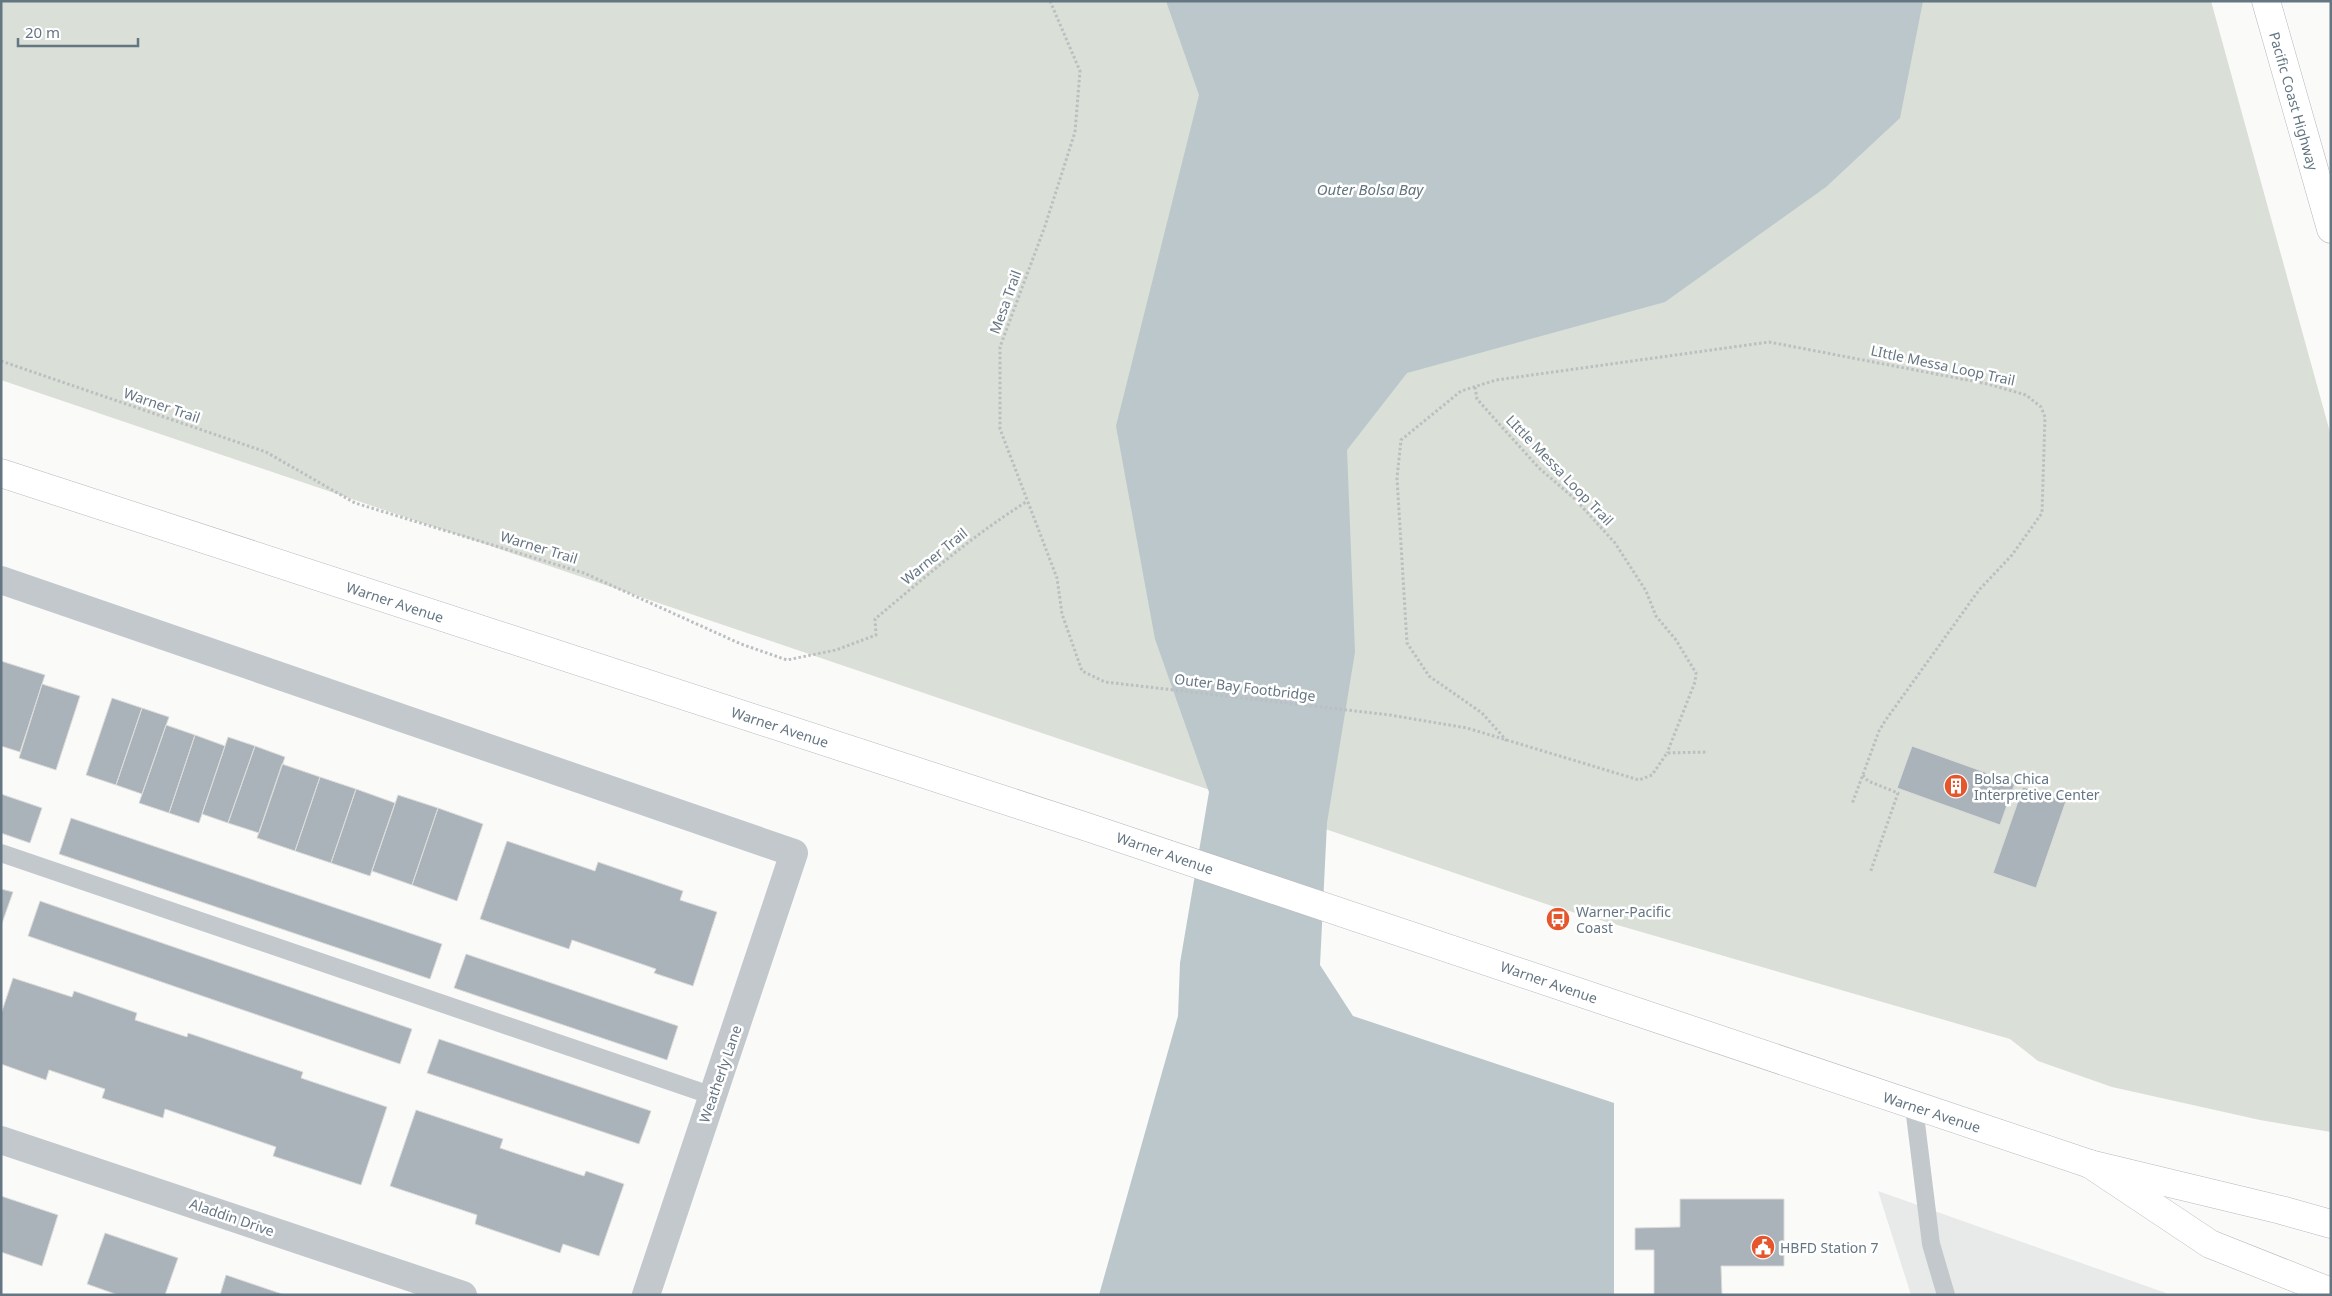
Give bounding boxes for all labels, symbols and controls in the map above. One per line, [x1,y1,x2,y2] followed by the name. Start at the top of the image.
[18,15,138,47] scale bar
[25,22,60,42] text: 20 m
[2265,30,2323,173] street label: Pacific Coast Highway
[1317,179,1424,199] water label: Outer Bolsa Bay
[985,268,1025,336] street label: Mesa Trail
[1869,340,2017,390] street label: LIttle Messa Loop Trail
[121,383,203,427] street label: Warner Trail
[1502,411,1618,529] street label: LIttle Messa Loop Trail
[897,523,971,589] street label: Warner Trail
[498,526,580,568] street label: Warner Trail
[344,577,446,627] street label: Warner Avenue
[1173,669,1317,705] street label: Outer Bay Footbridge
[729,702,831,752] street label: Warner Avenue
[1974,769,2100,804] place label: Bolsa Chica Interpretive Center
[1943,773,1969,799] building icon: Bolsa Chica Interpretive Center
[1114,827,1216,879] street label: Warner Avenue
[1576,902,1671,937] place label: Warner-Pacific Coast
[1545,906,1571,932] bus stop icon: Warner-Pacific Coast
[1498,956,1600,1008] street label: Warner Avenue
[694,1023,746,1125] street label: Weatherly Lane
[1881,1087,1983,1137] street label: Warner Avenue
[187,1194,277,1240] street label: Aladdin Drive
[1750,1234,1776,1260] public building icon: HBFD Station 7
[1780,1238,1879,1257] place label: HBFD Station 7

